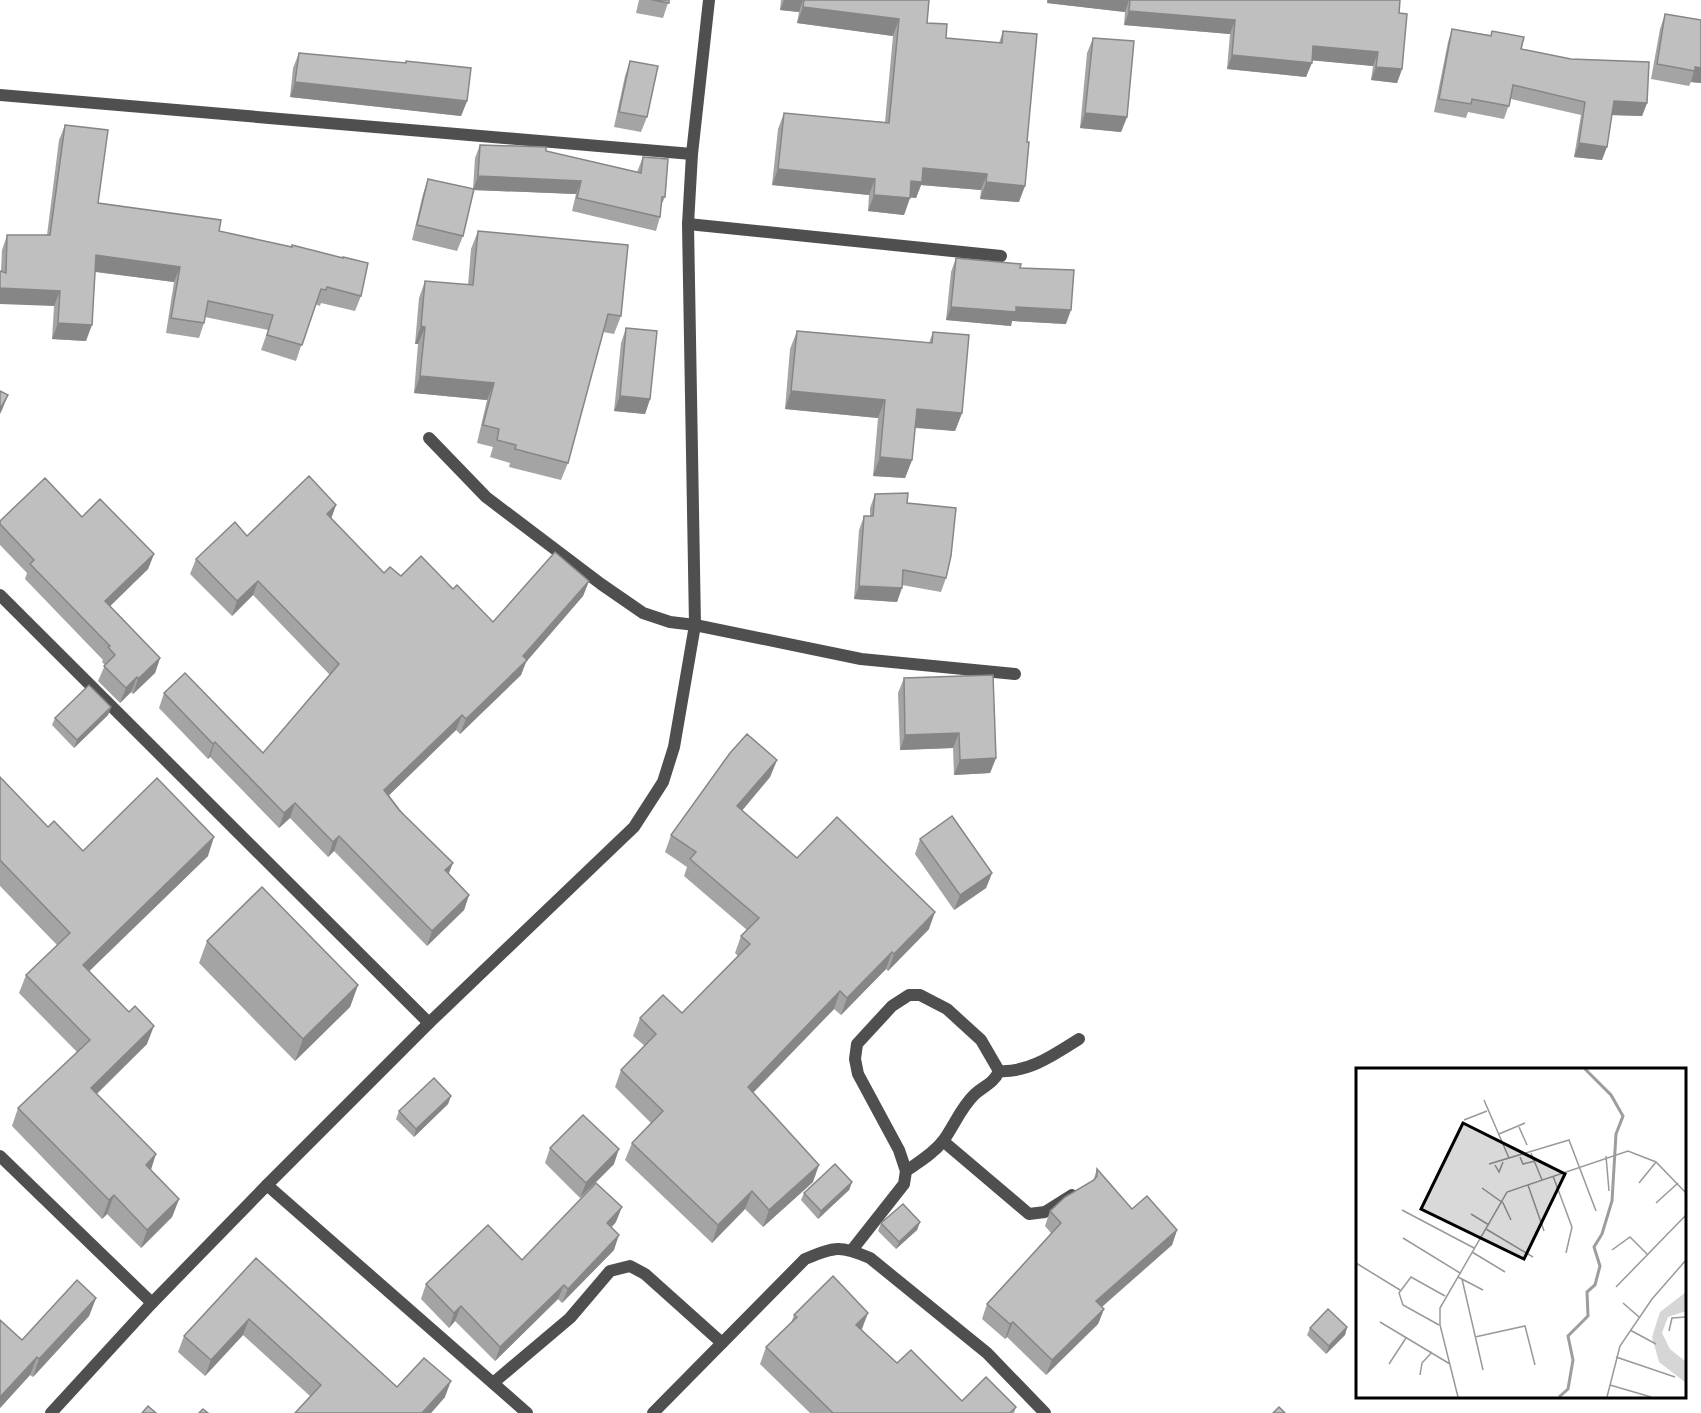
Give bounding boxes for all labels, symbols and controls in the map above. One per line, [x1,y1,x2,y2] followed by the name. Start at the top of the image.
[1356,1068,1686,1398] inset map

